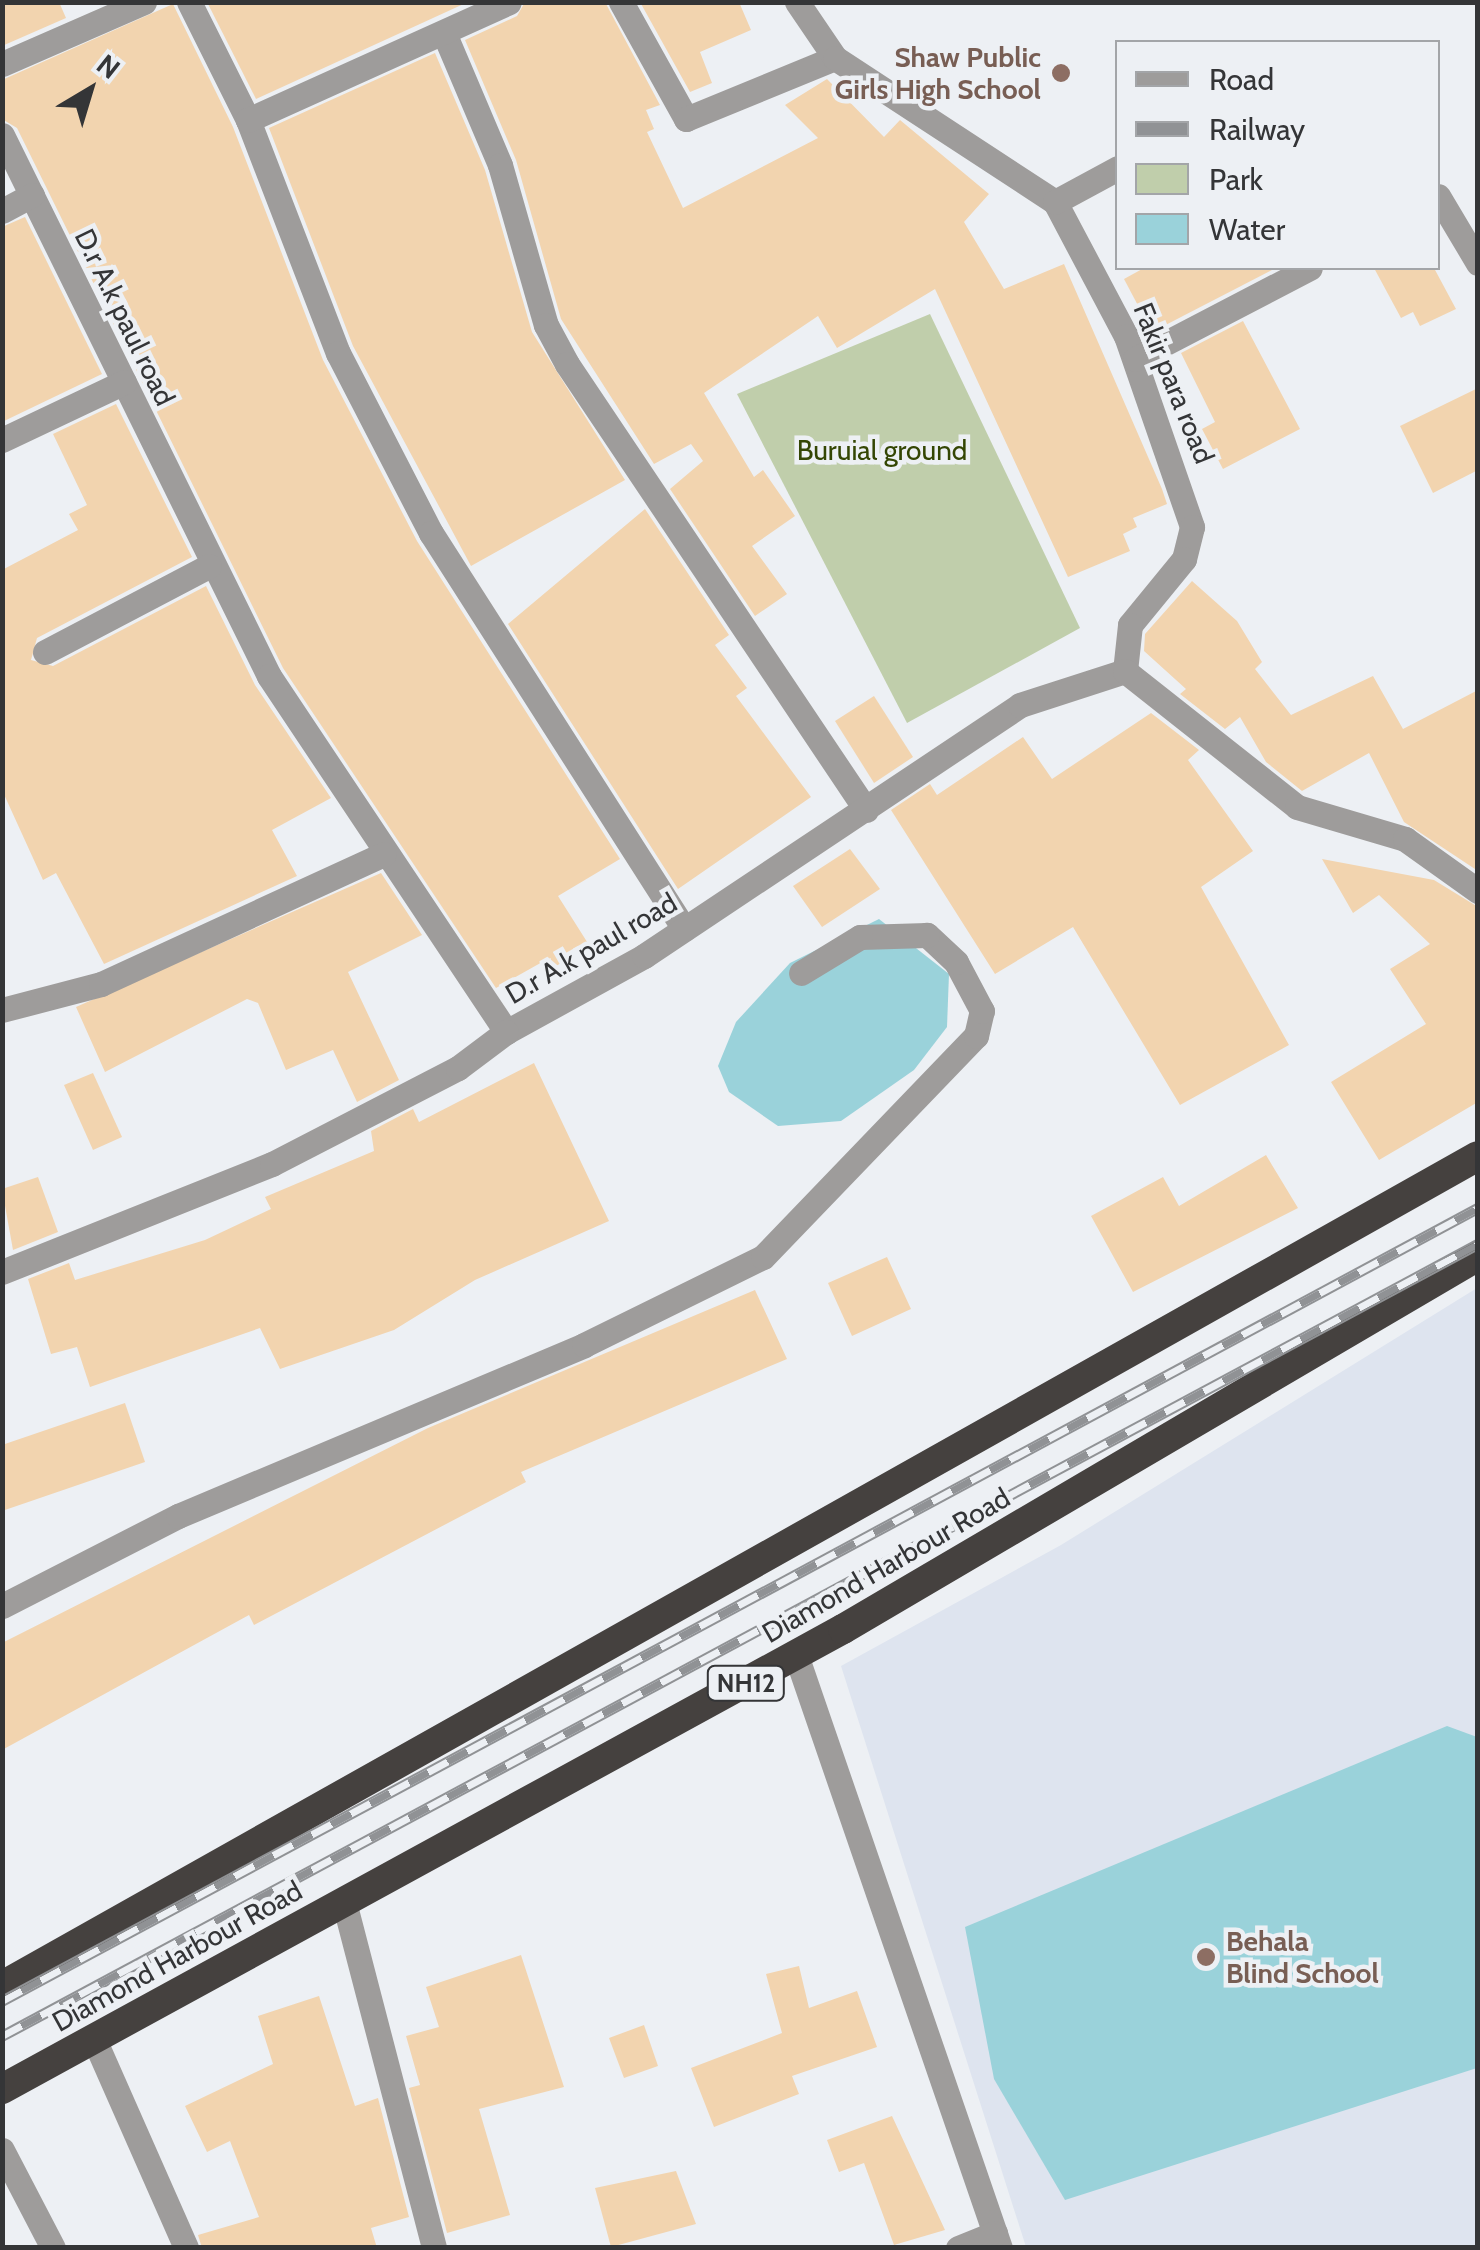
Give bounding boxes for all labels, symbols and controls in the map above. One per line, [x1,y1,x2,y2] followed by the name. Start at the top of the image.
[40,40,140,140] north arrow
[835,40,1041,106] place label: Shaw Public Girls High School
[1115,40,1440,270] legend
[90,47,127,86] text: N
[1209,61,1274,98] text: Road
[1050,62,1072,84] marker: Shaw Public Girls High School
[1209,111,1305,148] text: Railway
[1209,161,1263,198] text: Park
[1209,211,1285,248] text: Water
[68,223,182,411] street label: D.r A.k paul road
[1127,298,1221,468] street label: Fakir para road
[797,433,967,467] park label: Buruial ground
[499,885,683,1011] street label: D.r A.k paul road
[756,1480,1016,1650] street label: Diamond Harbour Road
[706,1663,786,1703] road number: NH12
[46,1873,308,2039] street label: Diamond Harbour Road
[1226,1924,1379,1990] place label: Behala Blind School
[1195,1946,1217,1968] marker: Behala Blind School

